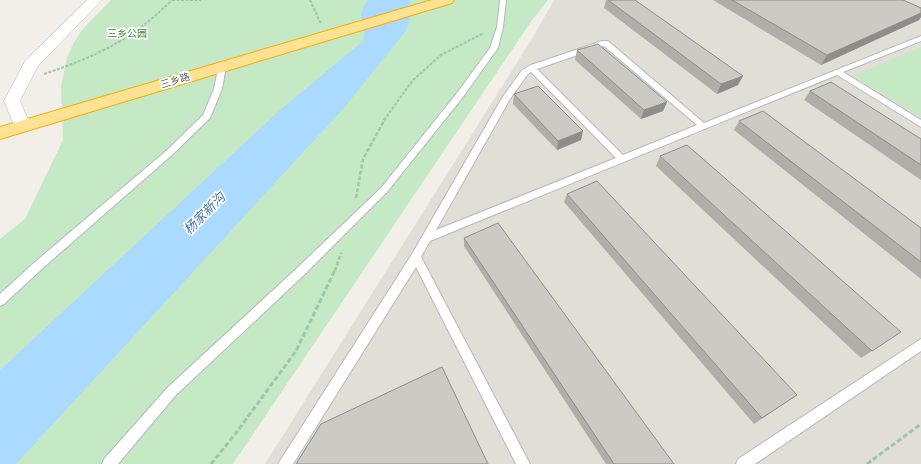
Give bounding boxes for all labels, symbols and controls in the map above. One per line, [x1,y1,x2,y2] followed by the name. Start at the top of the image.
[107,26,147,41] park label: 三乡公园
[159,69,192,92] street label: 三乡路
[179,187,231,238] water label: 杨家新沟

